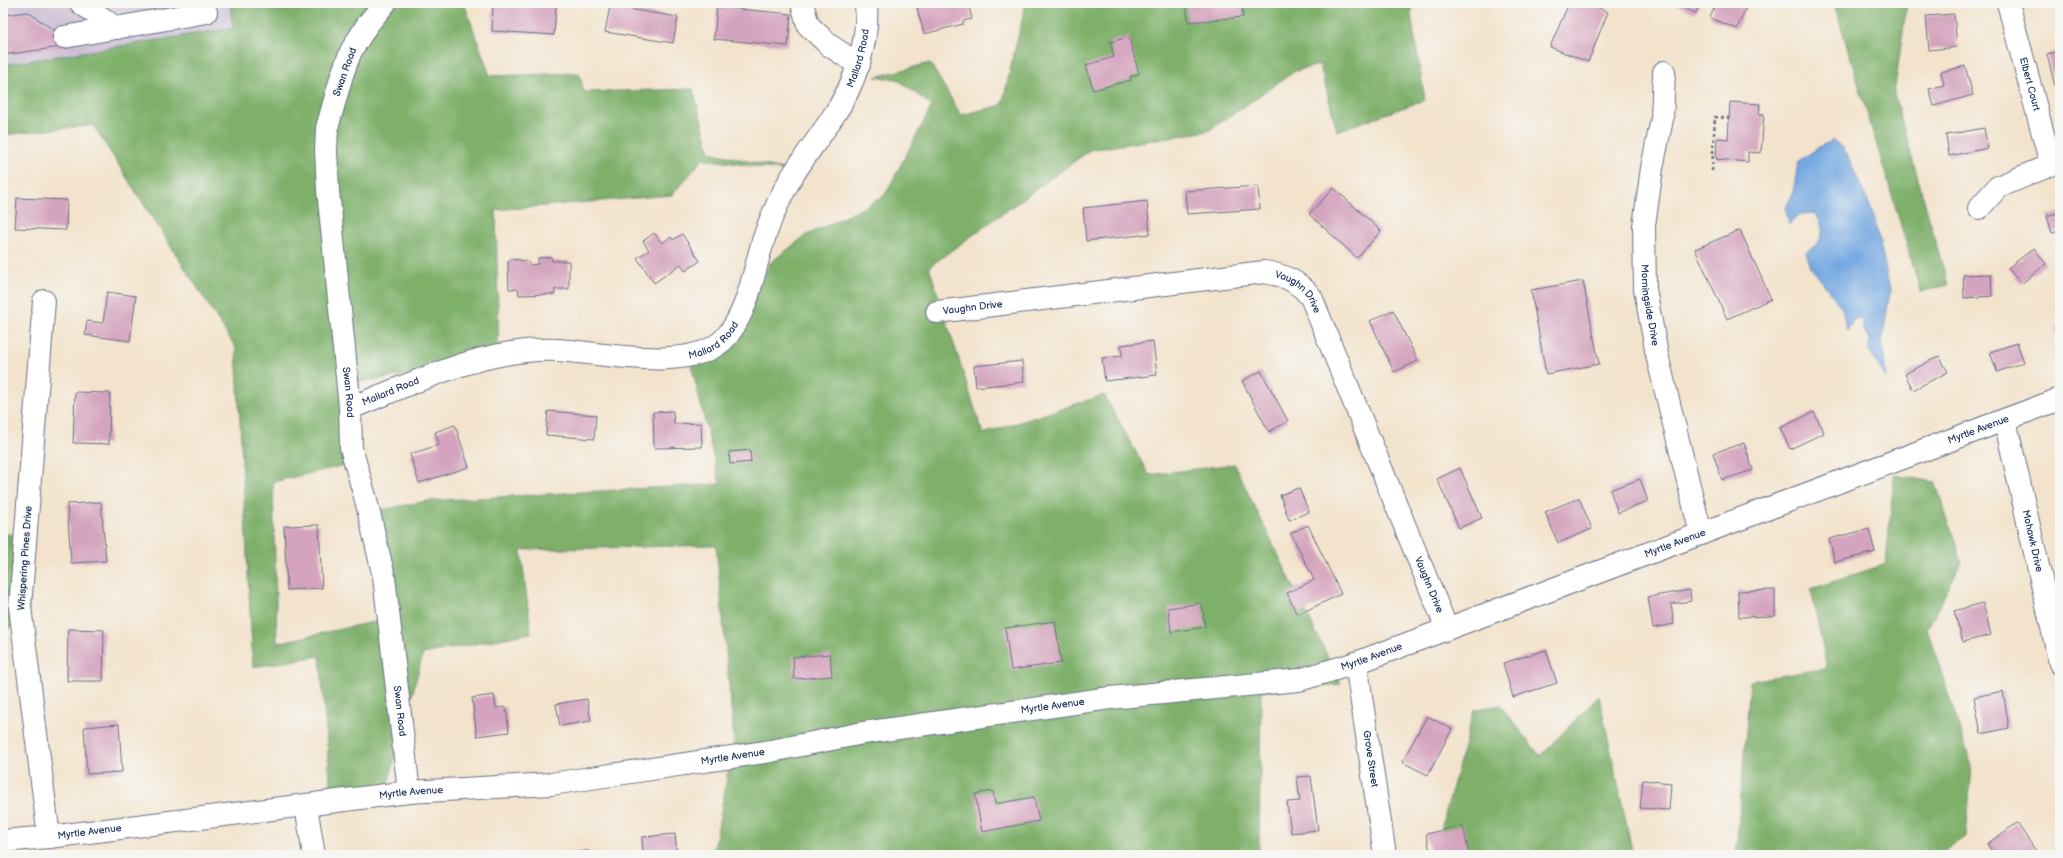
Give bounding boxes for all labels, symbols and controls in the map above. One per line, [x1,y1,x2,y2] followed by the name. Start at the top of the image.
[844,28,872,89] street label: Mallard Road
[331,46,359,98] street label: Swan Road
[2017,56,2043,112] street label: Elbert Court
[1639,264,1661,347] street label: Morningside Drive
[1274,268,1323,315] street label: Vaughn Drive
[942,298,1003,317] street label: Vaughn Drive
[687,319,741,362] street label: Mallard Road
[340,366,356,418] street label: Swan Road
[360,374,421,409] street label: Mallard Road
[1946,413,2011,447] street label: Myrtle Avenue
[15,505,35,611] street label: Whispering Pines Drive
[2020,509,2045,573] street label: Mohawk Drive
[1643,526,1707,560] street label: Myrtle Avenue
[1412,555,1446,615] street label: Vaughn Drive
[1340,640,1404,673] street label: Myrtle Avenue
[391,685,409,737] street label: Swan Road
[1020,696,1085,717] street label: Myrtle Avenue
[1360,730,1381,788] street label: Grove Street
[700,746,766,767] street label: Myrtle Avenue
[378,784,444,802] street label: Myrtle Avenue
[57,822,122,842] street label: Myrtle Avenue

